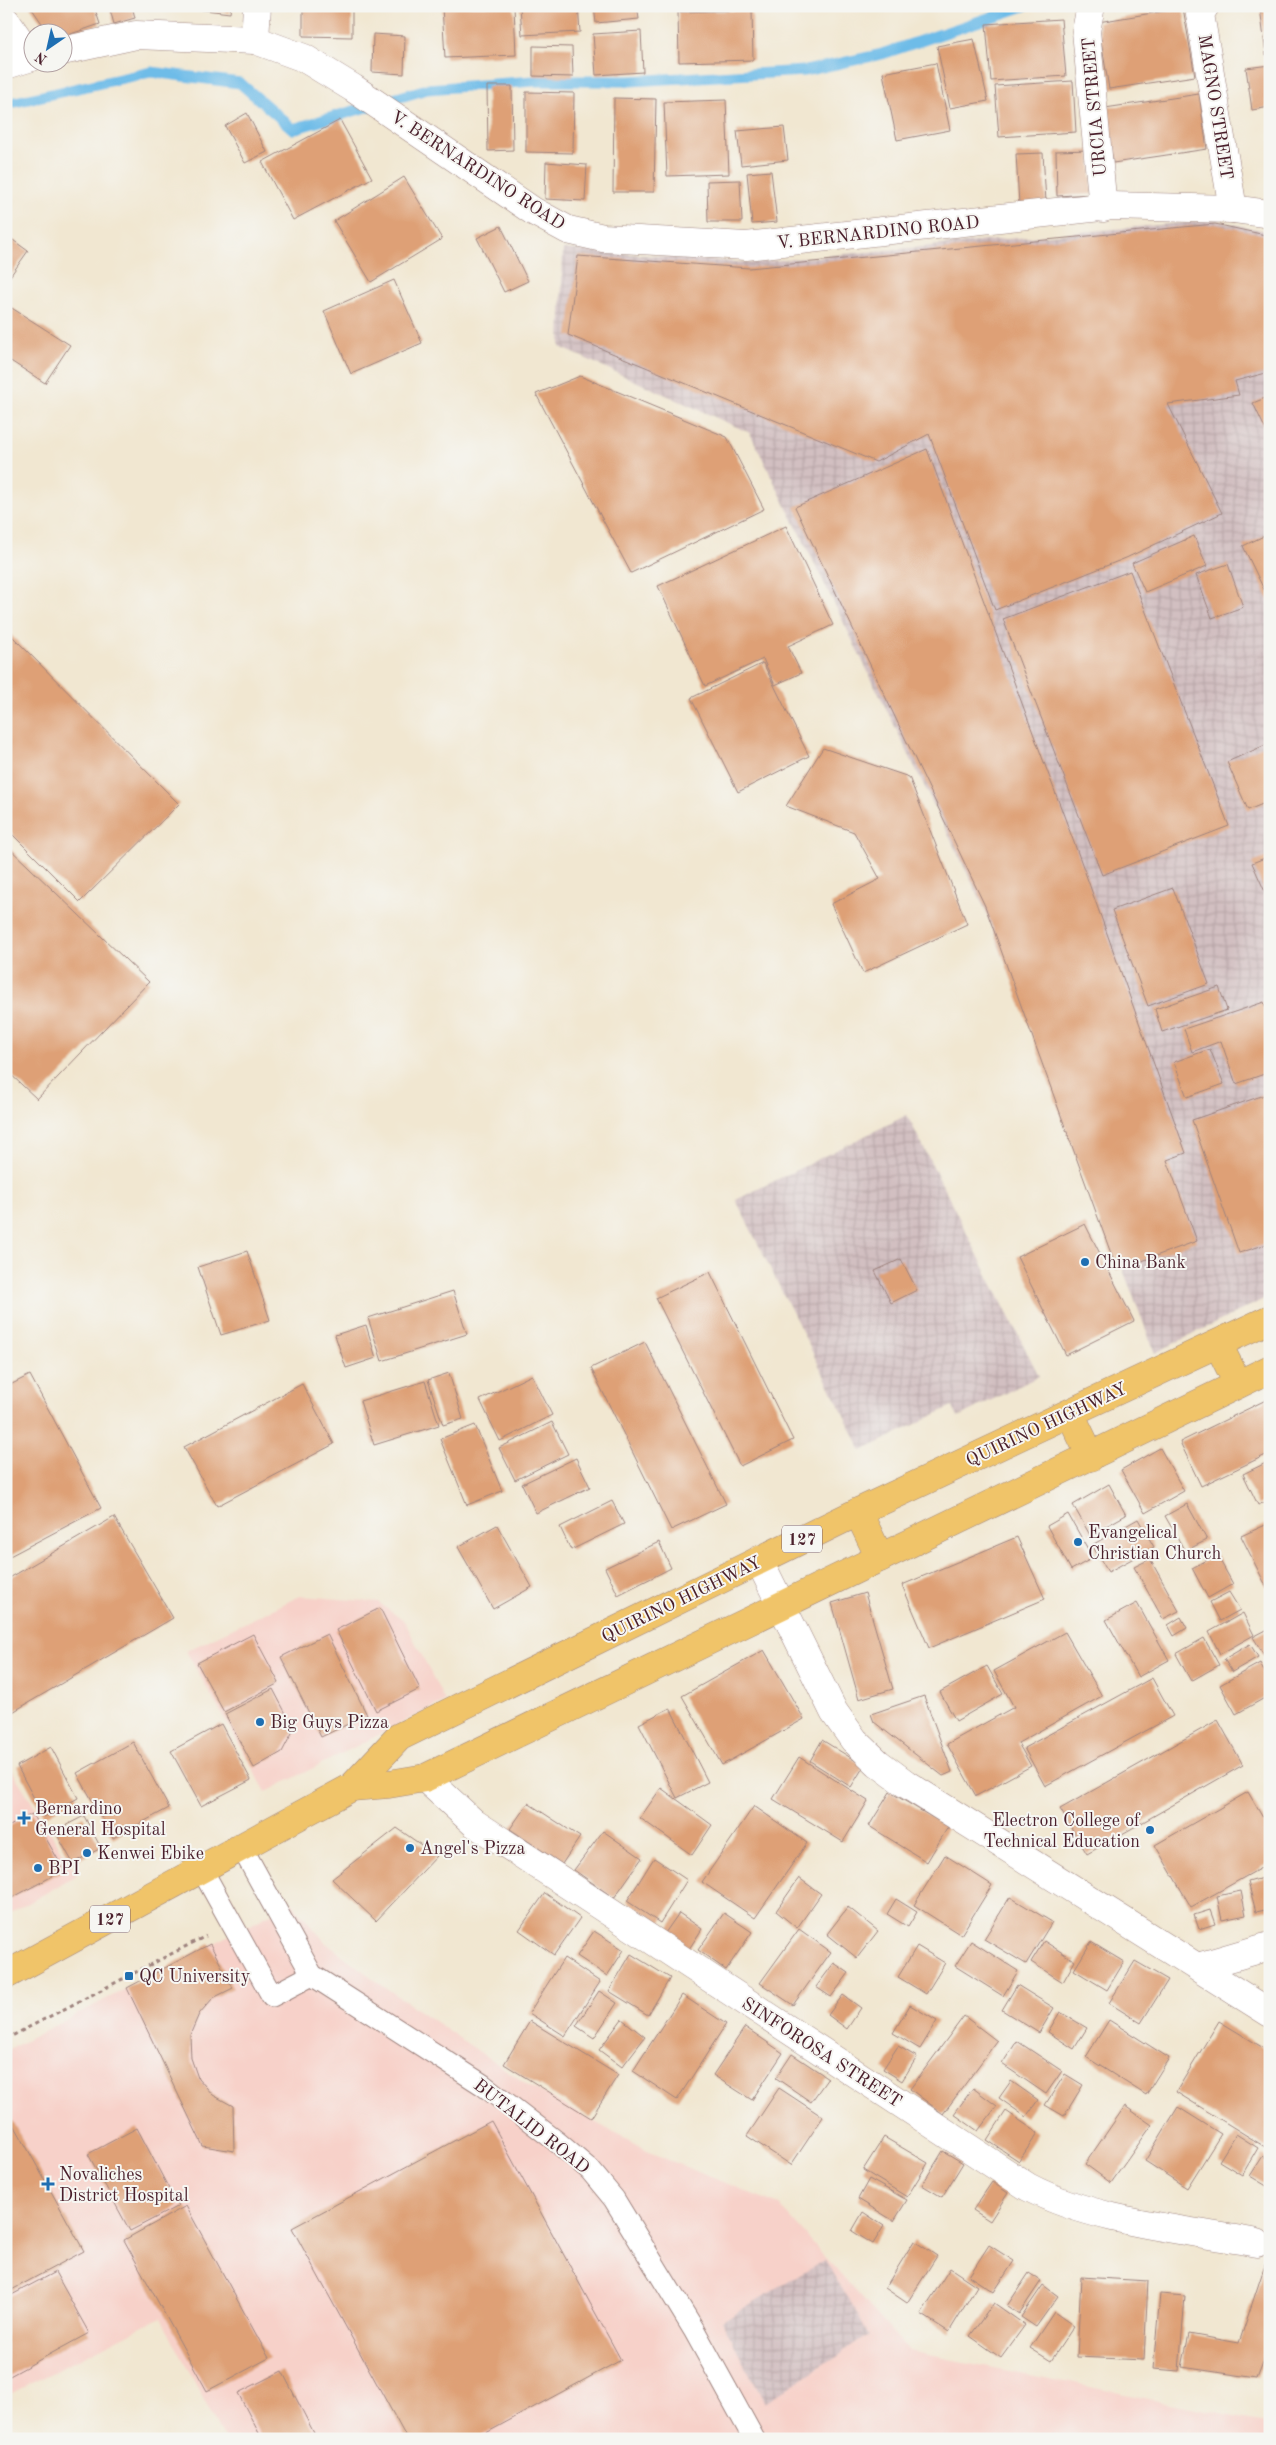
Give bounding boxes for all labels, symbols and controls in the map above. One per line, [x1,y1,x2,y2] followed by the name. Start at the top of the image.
[22,22,72,72] north arrow
[1195,33,1235,181] street label: MAGNO STREET
[1080,37,1110,177] street label: URCIA STREET
[33,49,50,67] text: N
[387,108,568,234] street label: V. BERNARDINO ROAD
[776,213,980,253] street label: V. BERNARDINO ROAD
[1095,1254,1186,1272] place label: China Bank
[1079,1256,1091,1268] marker: China Bank
[963,1380,1130,1470] street label: QUIRINO HIGHWAY
[1088,1524,1221,1563] place label: Evangelical Christian Church
[782,1526,822,1552] road number: 127
[1072,1536,1084,1548] marker: Evangelical Christian Church
[599,1553,764,1646] street label: QUIRINO HIGHWAY
[270,1714,389,1732] place label: Big Guys Pizza
[254,1716,266,1728] marker: Big Guys Pizza
[35,1800,166,1839] place label: Bernardino General Hospital
[17,1811,31,1825] marker: Bernardino General Hospital
[983,1812,1141,1851] place label: Electron College of Technical Education
[1144,1824,1156,1836] marker: Electron College of Technical Education
[420,1840,525,1858] place label: Angel's Pizza
[404,1842,416,1854] marker: Angel's Pizza
[97,1845,204,1863] place label: Kenwei Ebike
[81,1847,93,1859] marker: Kenwei Ebike
[48,1860,80,1878] place label: BPI
[32,1862,44,1874] marker: BPI
[90,1906,130,1932] road number: 127
[139,1968,251,1986] place label: QC University
[123,1970,135,1982] marker: QC University
[738,1995,905,2111] street label: SINFOROSA STREET
[470,2076,593,2177] street label: BUTALID ROAD
[59,2166,189,2205] place label: Novaliches District Hospital
[41,2177,55,2191] marker: Novaliches District Hospital

